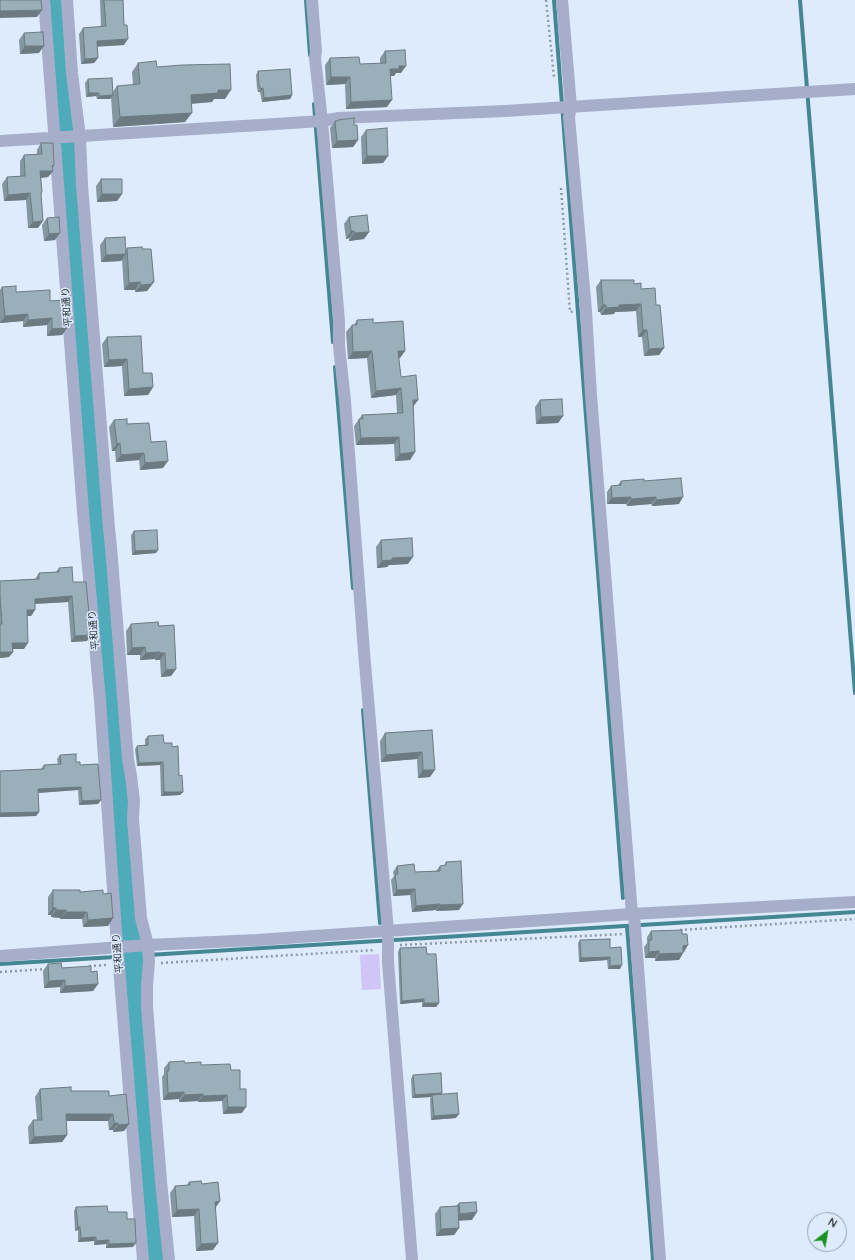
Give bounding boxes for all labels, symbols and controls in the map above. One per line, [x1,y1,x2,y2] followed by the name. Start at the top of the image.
[60,287,74,327] street label: 平和通り
[86,610,102,650] street label: 平和通り
[110,933,126,973] street label: 平和通り
[807,1212,847,1252] north arrow
[826,1214,840,1231] text: N

